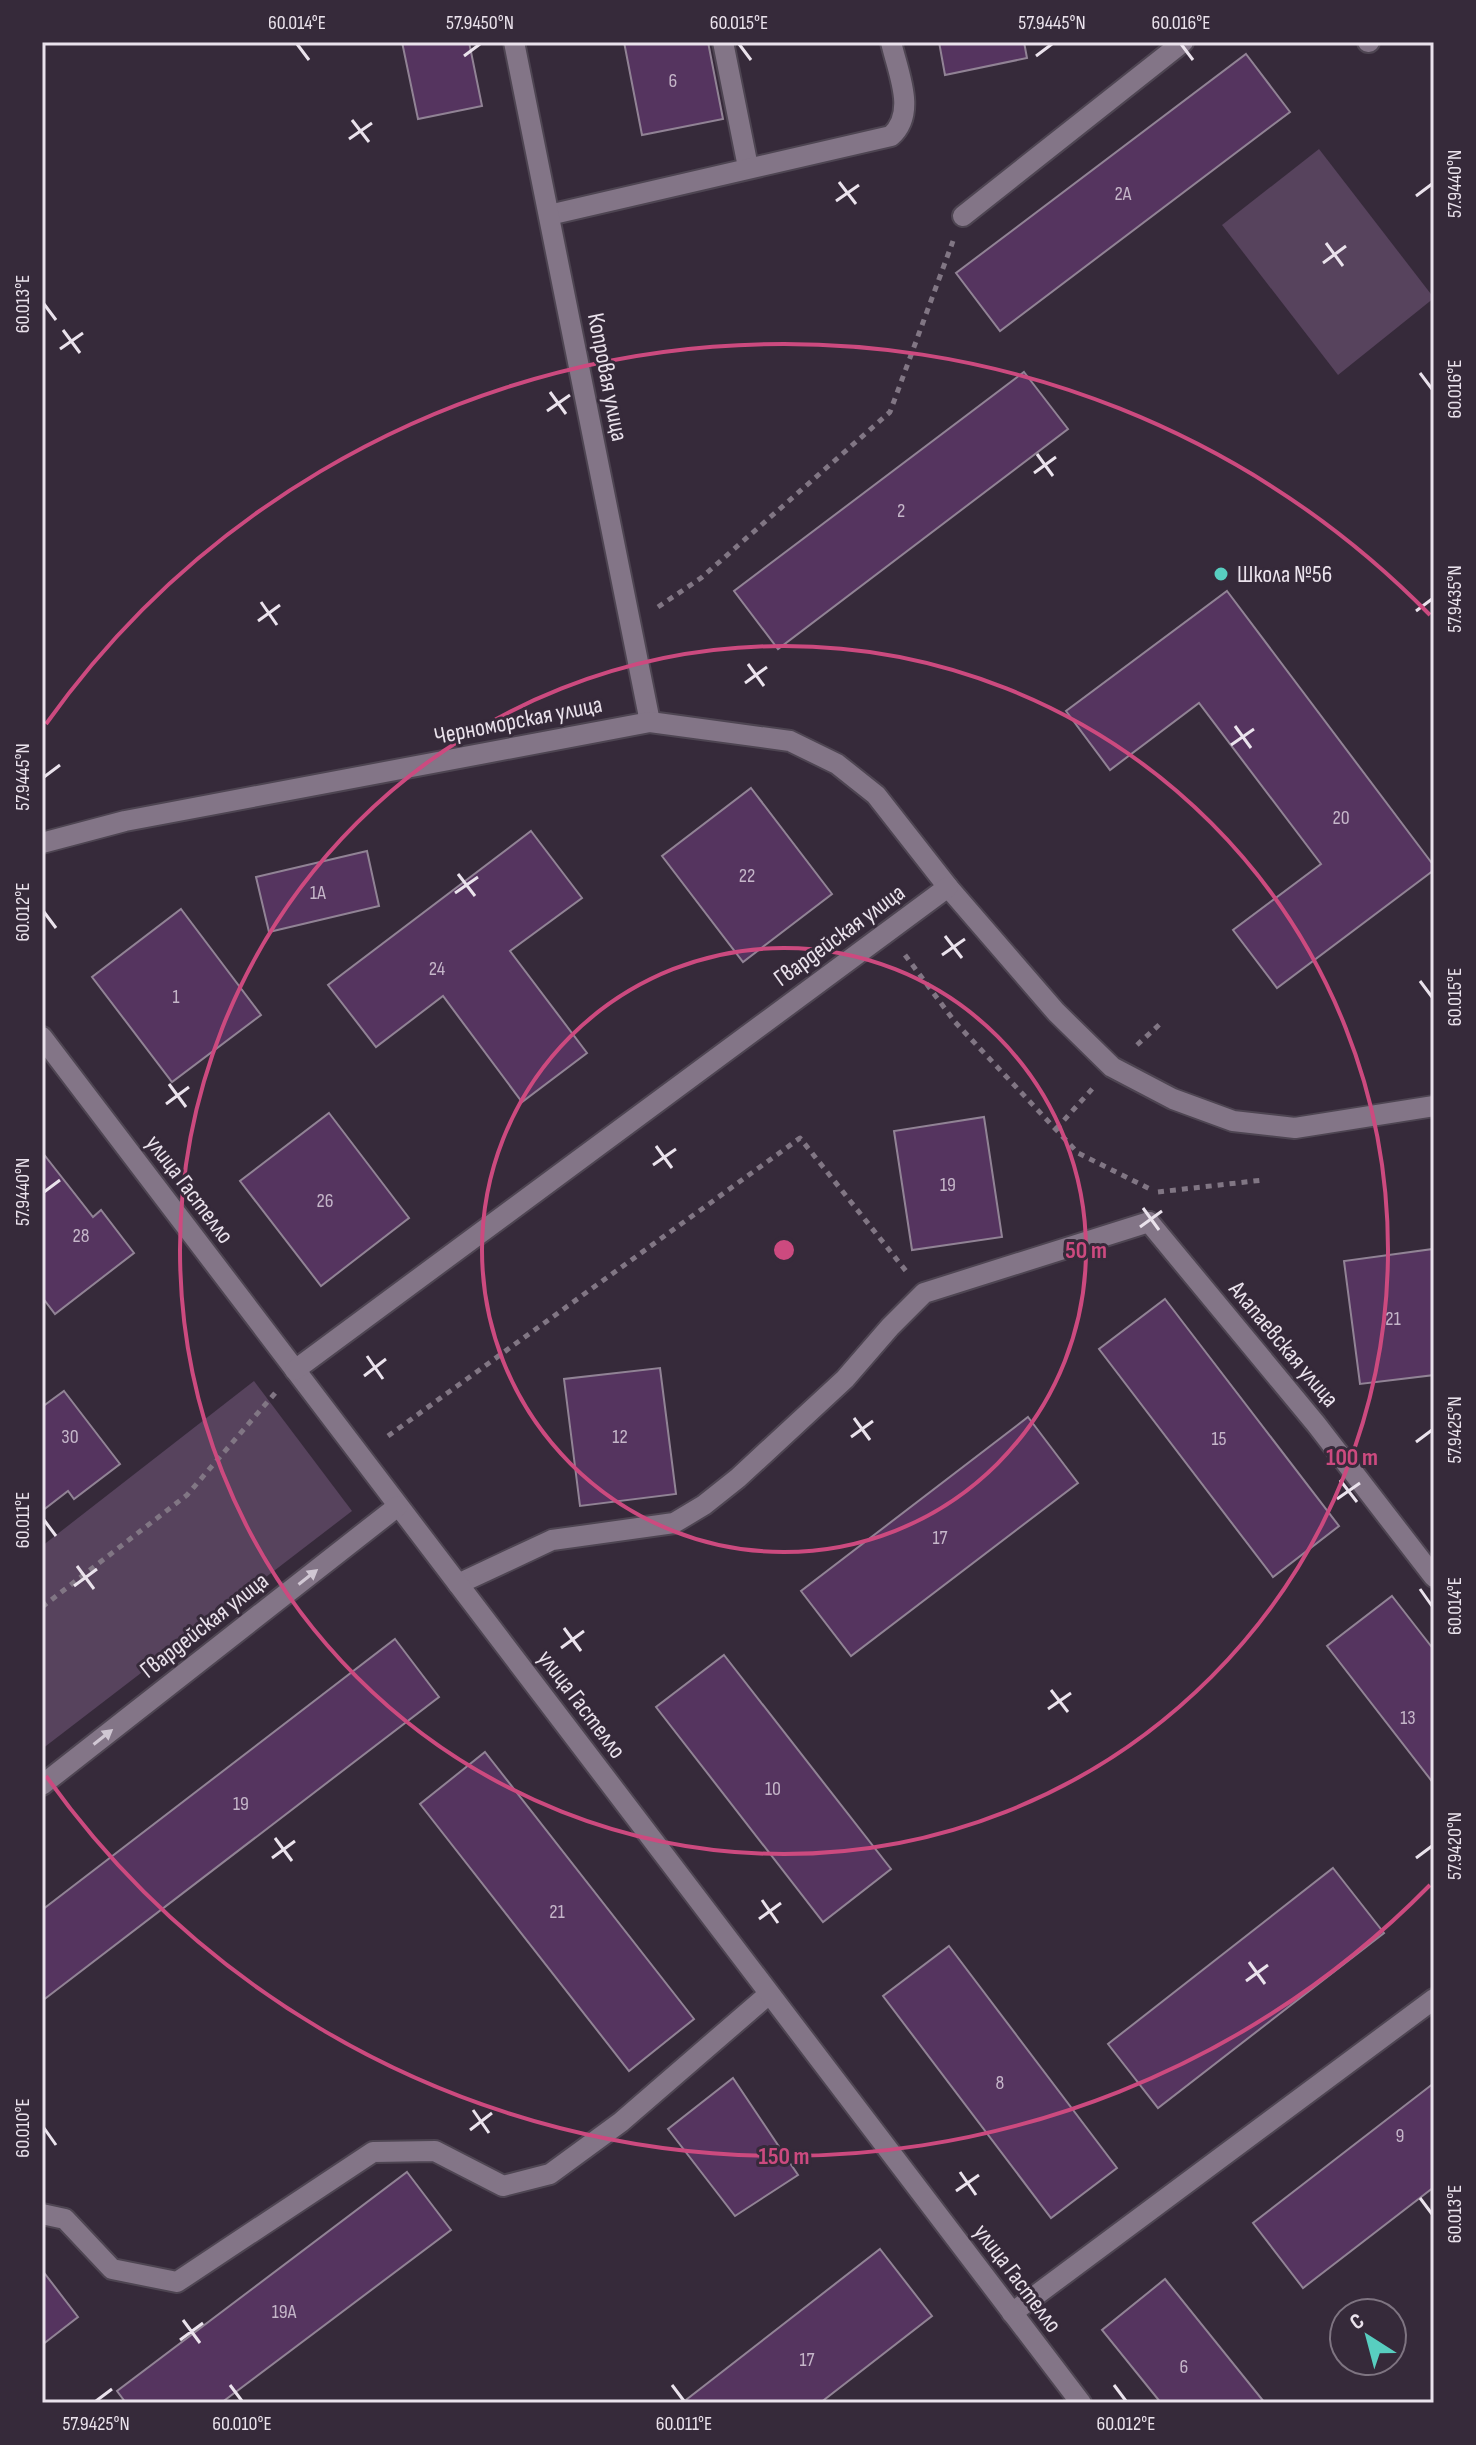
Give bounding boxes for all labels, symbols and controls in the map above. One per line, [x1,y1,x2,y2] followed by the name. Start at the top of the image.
[268,11,326,35] text: 60.014°E
[446,11,514,35] text: 57.9450°N
[710,11,768,35] text: 60.015°E
[1018,11,1086,35] text: 57.9445°N
[1151,11,1211,35] text: 60.016°E
[669,69,677,93] house number: 6
[1443,150,1467,218] text: 57.9440°N
[1115,182,1132,206] house number: 2А
[11,275,35,333] text: 60.013°E
[581,311,634,444] street label: Копровая улица
[1443,359,1467,419] text: 60.016°E
[897,499,905,523] house number: 2
[1237,560,1332,589] place label: Школа №56
[1212,565,1230,583] marker: Школа №56
[1443,565,1467,633] text: 57.9435°N
[432,690,605,751] street label: Черноморская улица
[11,743,35,811] text: 57.9445°N
[1332,806,1350,830] house number: 20
[739,864,755,888] house number: 22
[768,878,911,993] street label: Гвардейская улица
[310,881,326,905] house number: 1А
[11,883,35,941] text: 60.012°E
[429,957,445,981] house number: 24
[1443,968,1467,1026] text: 60.015°E
[173,985,180,1009] house number: 1
[139,1129,240,1249] street label: улица Гастелло
[11,1158,35,1226] text: 57.9440°N
[940,1173,956,1197] house number: 19
[317,1189,334,1213] house number: 26
[73,1224,90,1248] house number: 28
[770,1236,798,1264] centre of rings
[1065,1236,1107,1265] text: 50 m
[1222,1275,1345,1413] street label: Алапаевская улица
[1385,1307,1401,1331] house number: 21
[1443,1396,1467,1464] text: 57.9425°N
[61,1425,79,1449] house number: 30
[612,1425,628,1449] house number: 12
[1211,1427,1227,1451] house number: 15
[1326,1443,1378,1472] text: 100 m
[11,1492,35,1548] text: 60.011°E
[933,1526,947,1550] house number: 17
[134,1566,274,1685] street label: Гвардейская улица
[298,1569,318,1585] one-way arrow
[1443,1577,1467,1635] text: 60.014°E
[531,1644,632,1764] street label: улица Гастелло
[1400,1706,1416,1730] house number: 13
[93,1729,113,1746] one-way arrow
[765,1777,781,1801] house number: 10
[233,1792,249,1816] house number: 19
[1443,1812,1467,1880] text: 57.9420°N
[549,1900,565,1924] house number: 21
[996,2071,1004,2095] house number: 8
[11,2098,35,2158] text: 60.010°E
[1396,2124,1404,2148] house number: 9
[758,2142,810,2171] text: 150 m
[1443,2185,1467,2243] text: 60.013°E
[967,2218,1068,2338] street label: улица Гастелло
[1328,2297,1408,2377] north arrow
[272,2300,297,2324] house number: 19А
[1345,2308,1370,2336] text: С
[800,2348,814,2372] house number: 17
[1180,2355,1188,2379] house number: 6
[62,2412,130,2436] text: 57.9425°N
[212,2412,272,2436] text: 60.010°E
[656,2412,712,2436] text: 60.011°E
[1097,2412,1155,2436] text: 60.012°E

